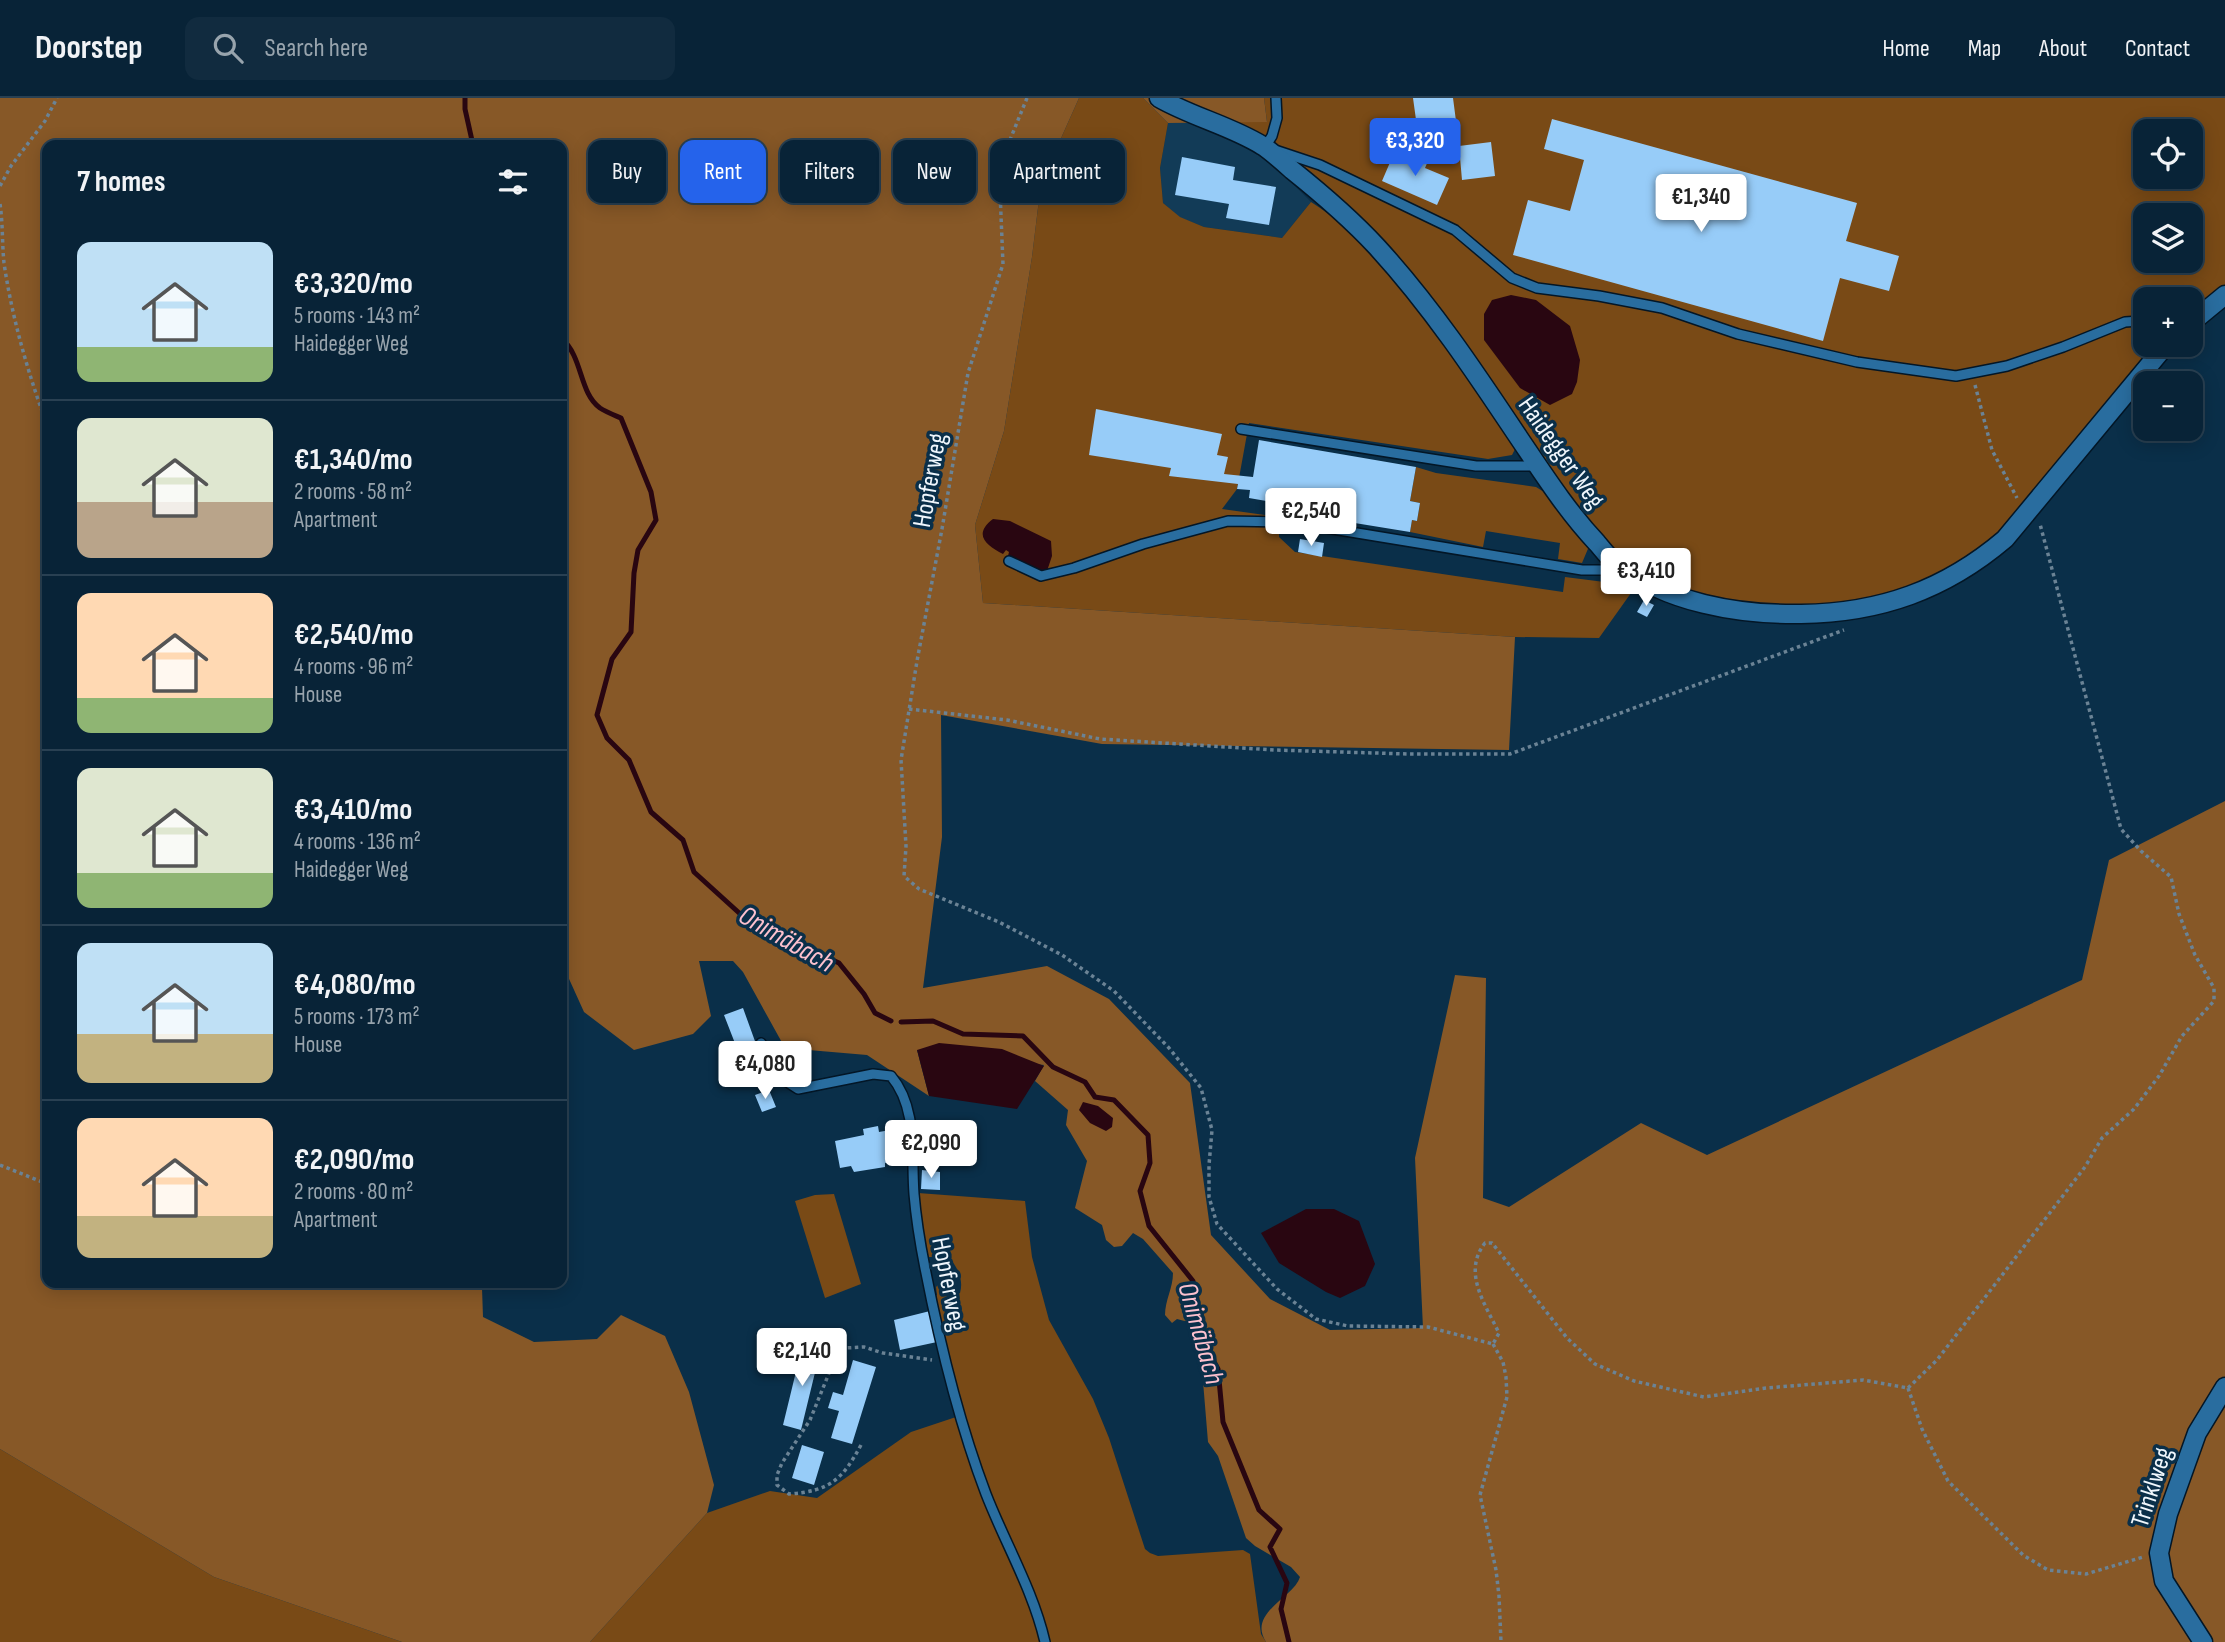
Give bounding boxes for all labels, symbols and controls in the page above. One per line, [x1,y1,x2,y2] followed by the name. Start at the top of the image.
[185,17,675,80] search box
[35,28,143,68] text: Doorstep
[209,29,247,67] icon: search
[265,33,368,64] text: Search here
[1882,34,1930,63] text: Home
[1968,34,2001,63] text: Map
[2039,34,2087,63] text: About
[2125,34,2190,63] text: Contact
[1358,118,1472,178] pin: €3,320
[2133,119,2203,441] map controls
[2133,119,2203,189] button: locate
[1386,127,1444,155] text: €3,320
[588,140,666,203] chip: Buy
[680,140,766,203] chip: Rent
[780,140,879,203] chip: Filters
[893,140,976,203] chip: New
[990,140,1125,203] chip: Apartment
[494,163,532,201] icon: filters
[77,164,165,200] text: 7 homes
[1644,174,1758,234] pin: €1,340
[1672,183,1730,211] text: €1,340
[2133,203,2203,273] button: layers
[294,266,413,302] text: €3,320/mo
[133,270,217,354] icon: home
[2133,287,2203,357] button: +
[294,302,420,330] text: 5 rooms · 143 m²
[294,330,408,358] text: Haidegger Weg
[2133,371,2203,441] button: −
[1511,391,1611,515] street label: Haidegger Weg
[907,431,954,530] street label: Hopferweg
[294,442,413,478] text: €1,340/mo
[133,446,217,530] icon: home
[294,478,412,506] text: 2 rooms · 58 m²
[1254,489,1368,548] pin: €2,540
[1281,497,1341,525] text: €2,540
[294,506,378,534] text: Apartment
[1589,548,1703,608] pin: €3,410
[1617,557,1675,585] text: €3,410
[294,617,413,653] text: €2,540/mo
[133,621,217,705] icon: home
[294,653,413,681] text: 4 rooms · 96 m²
[294,681,342,709] text: House
[294,792,412,828] text: €3,410/mo
[133,796,217,880] icon: home
[294,828,421,856] text: 4 rooms · 136 m²
[294,856,408,884] text: Haidegger Weg
[733,899,840,980] water label: Onimäbach
[294,967,416,1003] text: €4,080/mo
[133,971,217,1055] icon: home
[294,1003,420,1031] text: 5 rooms · 173 m²
[294,1031,342,1059] text: House
[708,1042,822,1101] pin: €4,080
[734,1050,796,1078] text: €4,080
[874,1121,988,1180] pin: €2,090
[901,1129,961,1157] text: €2,090
[294,1142,414,1178] text: €2,090/mo
[133,1146,217,1230] icon: home
[294,1178,413,1206] text: 2 rooms · 80 m²
[294,1206,378,1234] text: Apartment
[924,1235,973,1334] street label: Hopferweg
[1170,1279,1231,1389] water label: Onimäbach
[745,1328,859,1388] pin: €2,140
[773,1337,831,1365] text: €2,140
[2125,1444,2180,1531] street label: Trinklweg

